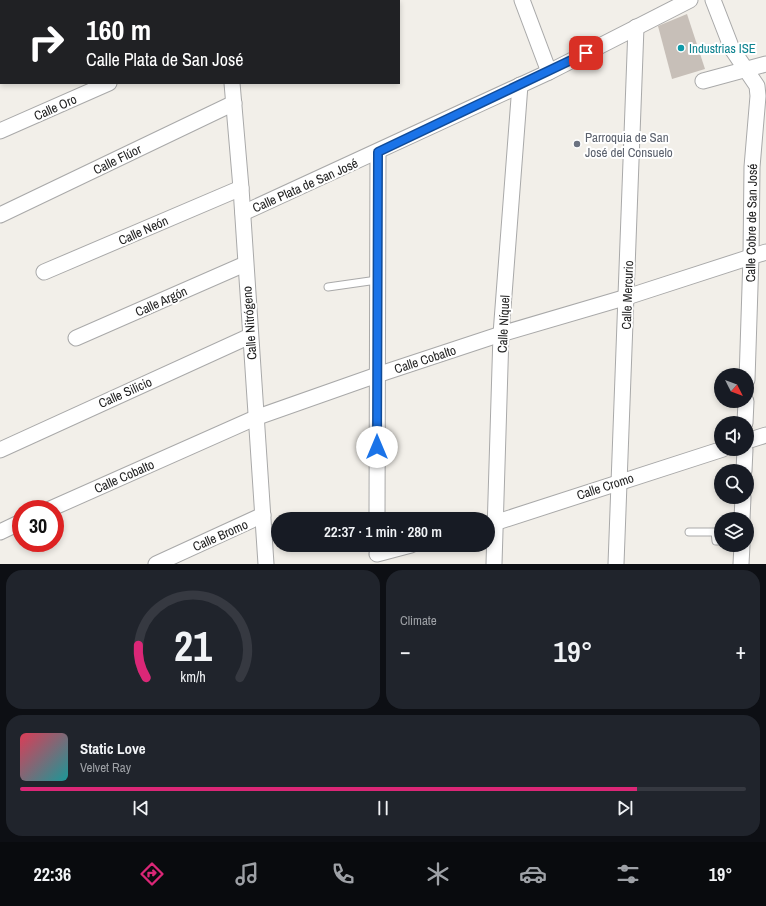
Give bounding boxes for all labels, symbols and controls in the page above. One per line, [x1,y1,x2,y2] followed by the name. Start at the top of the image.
[86,11,151,49] text: 160 m
[20,16,72,68] icon: right
[569,36,603,70] pin
[689,40,756,57] place label: Industrias ISE
[575,42,597,64] icon: arrive
[676,43,686,53] marker: Industrias ISE
[86,47,244,72] text: Calle Plata de San José
[31,91,79,124] street label: Calle Oro
[585,129,673,161] place label: Parroquia de San José del Consuelo
[572,139,582,149] marker: Parroquia de San José del Consuelo
[90,140,145,178] street label: Calle Flúor
[250,155,361,216] street label: Calle Plata de San José
[742,164,761,282] street label: Calle Cobre de San José
[116,212,171,249] street label: Calle Neón
[618,260,637,330] street label: Calle Mercurio
[133,282,190,320] street label: Calle Argón
[238,285,261,360] street label: Calle Nitrógeno
[493,295,514,353] street label: Calle Níquel
[392,341,458,377] street label: Calle Cobalto
[714,368,754,408] north arrow
[714,368,754,552] map controls
[96,373,155,412] street label: Calle Silicio
[714,416,754,456] button: sound
[356,426,398,468] position arrow
[92,456,157,497] street label: Calle Cobalto
[714,464,754,504] button: search
[574,469,636,504] street label: Calle Cromo
[12,500,64,552] speed limit sign: 30
[714,512,754,552] button: layers
[190,516,251,555] street label: Calle Bromo
[324,521,442,542] text: 22:37 · 1 min · 280 m
[400,612,437,629] text: Climate
[174,617,212,673] text: 21
[553,631,593,671] text: 19°
[400,636,411,666] text: −
[735,636,746,666] text: +
[180,666,206,685] text: km/h
[80,738,146,759] text: Static Love
[80,759,131,776] text: Velvet Ray
[130,797,152,819] icon: previous
[372,797,394,819] icon: pause
[614,797,636,819] icon: next
[138,860,166,888] icon: directions
[233,860,261,888] icon: music
[329,860,357,888] icon: phone
[424,860,452,888] icon: climate
[519,860,547,888] icon: car
[614,860,642,888] icon: filters
[34,862,71,887] text: 22:36
[709,862,732,887] text: 19°

